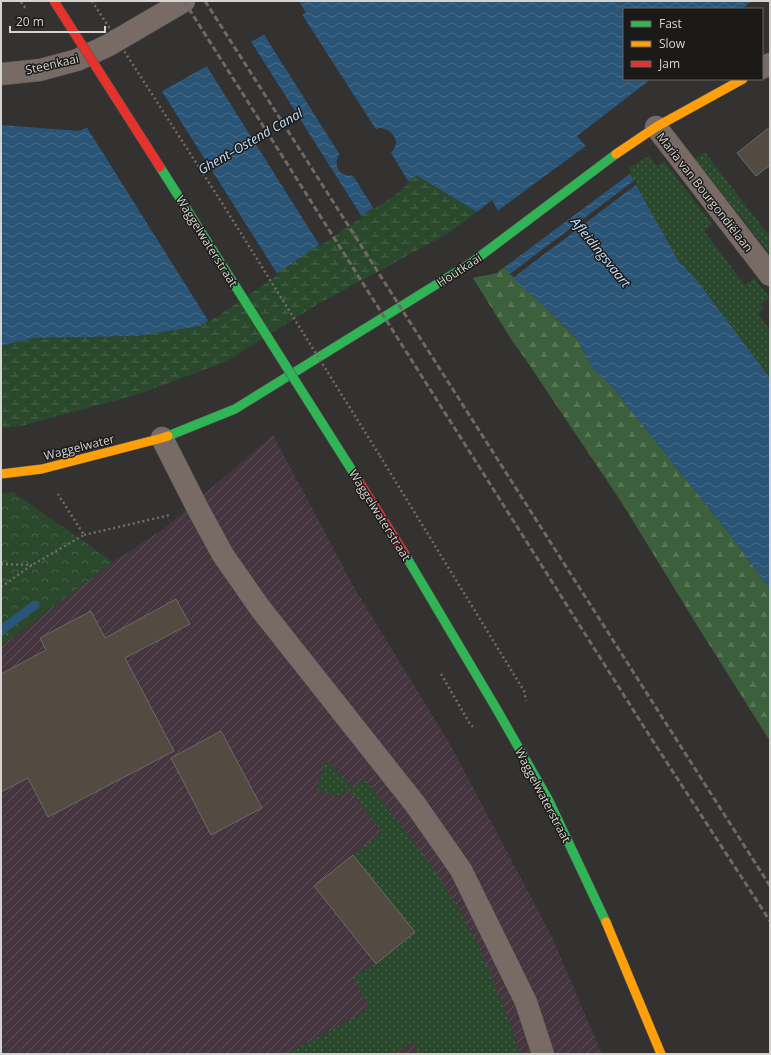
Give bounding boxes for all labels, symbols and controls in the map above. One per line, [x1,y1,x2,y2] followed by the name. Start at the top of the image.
[10,8,105,34] scale bar
[623,8,763,80] legend
[16,13,44,30] text: 20 m
[659,15,682,32] text: Fast
[659,35,686,52] text: Slow
[24,50,80,78] street label: Steenkaai
[658,55,680,72] text: Jam
[194,103,306,178] water label: Ghent–Ostend Canal
[653,129,757,255] street label: Maria van Bourgondiëlaan
[172,192,242,290] street label: Waggelwaterstraat
[567,212,635,291] water label: Afleidingsvaart
[433,249,485,291] street label: Houtkaai
[42,430,116,464] street label: Waggelwater
[345,466,415,564] street label: Waggelwaterstraat
[511,745,575,845] street label: Waggelwaterstraat

